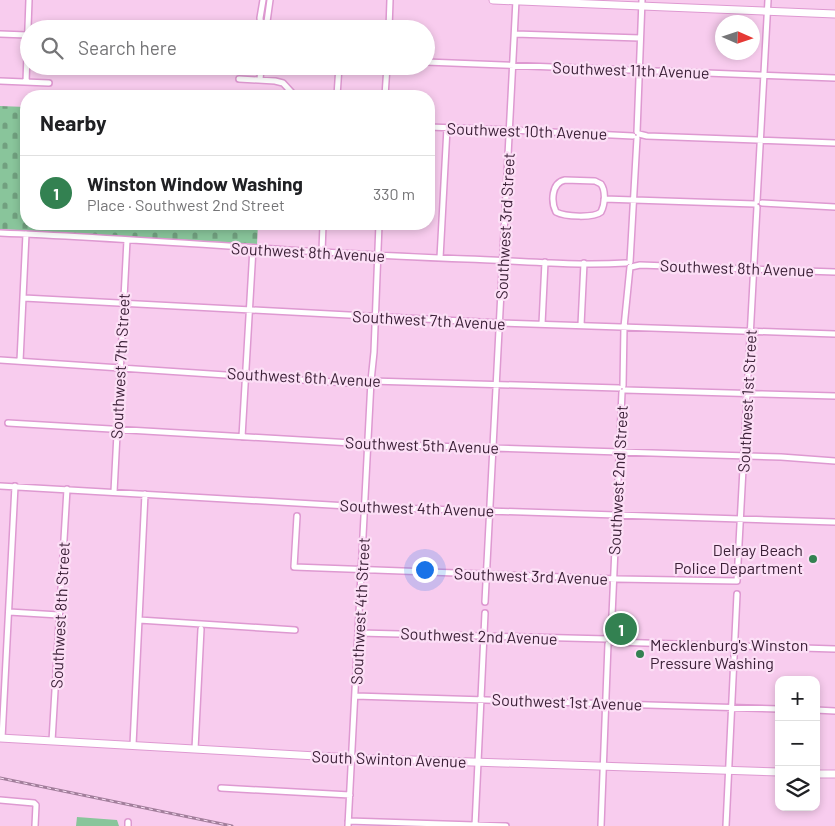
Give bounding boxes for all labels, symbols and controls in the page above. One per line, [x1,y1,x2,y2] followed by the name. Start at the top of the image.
[715,15,760,60] north arrow
[20,20,435,75] search box
[38,34,66,62] icon: search
[78,36,177,59] text: Search here
[552,57,710,82] street label: Southwest 11th Avenue
[40,110,106,135] text: Nearby
[447,118,608,143] street label: Southwest 10th Avenue
[491,152,518,300] street label: Southwest 3rd Street
[87,172,303,195] text: Winston Window Washing
[53,184,59,203] text: 1
[373,184,415,203] text: 330 m
[87,195,285,214] text: Place · Southwest 2nd Street
[231,238,385,265] street label: Southwest 8th Avenue
[660,255,814,280] street label: Southwest 8th Avenue
[106,292,133,439] street label: Southwest 7th Street
[352,306,506,333] street label: Southwest 7th Avenue
[733,329,760,473] street label: Southwest 1st Street
[227,363,381,390] street label: Southwest 6th Avenue
[604,405,631,555] street label: Southwest 2nd Street
[345,432,499,457] street label: Southwest 5th Avenue
[339,495,495,520] street label: Southwest 4th Avenue
[346,537,373,685] street label: Southwest 4th Street
[674,540,803,577] place label: Delray Beach Police Department
[46,541,73,689] street label: Southwest 8th Street
[807,553,819,565] marker: Delray Beach Police Department
[412,557,438,583] your location
[454,563,608,588] street label: Southwest 3rd Avenue
[605,610,637,648] pin: 1
[400,623,558,648] street label: Southwest 2nd Avenue
[650,635,808,672] place label: Mecklenburg's Winston Pressure Washing
[634,648,646,660] marker: Mecklenburg's Winston Pressure Washing
[775,676,820,811] map controls
[775,676,820,721] button: +
[492,689,643,714] street label: Southwest 1st Avenue
[775,721,820,766] button: −
[311,746,467,771] street label: South Swinton Avenue
[775,766,820,811] button: layers

